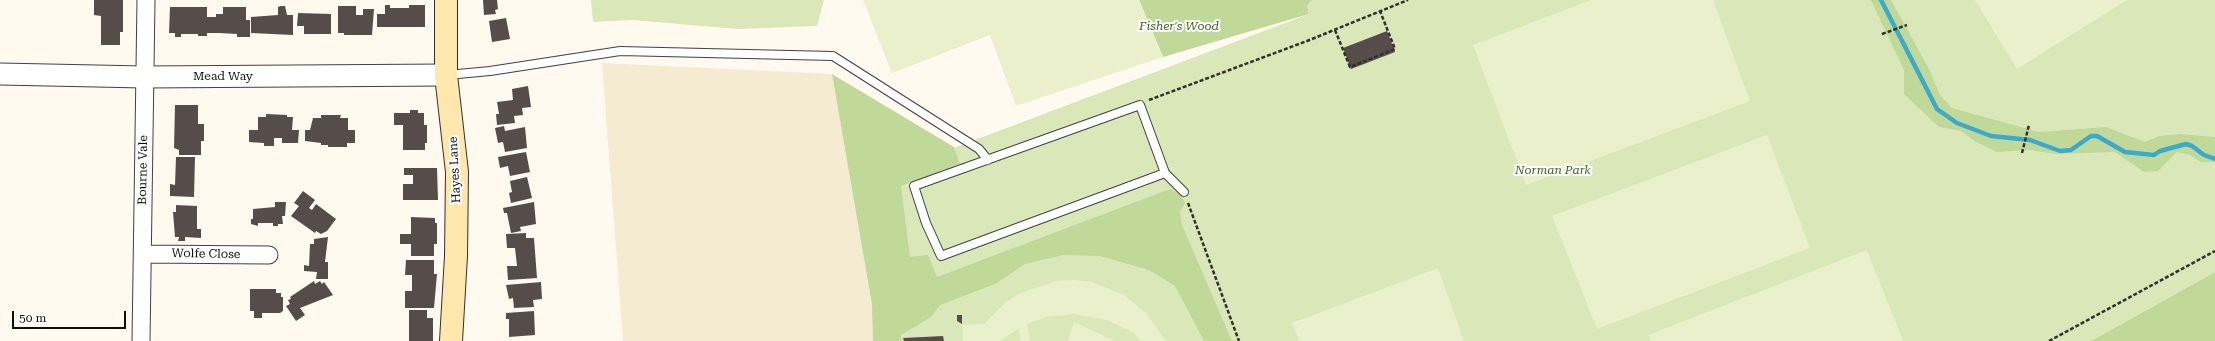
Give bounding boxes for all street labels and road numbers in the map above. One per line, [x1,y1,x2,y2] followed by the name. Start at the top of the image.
[193,69,253,83] street label: Mead Way
[135,135,151,205] street label: Bourne Vale
[446,136,464,204] street label: Hayes Lane
[171,246,241,262] street label: Wolfe Close

